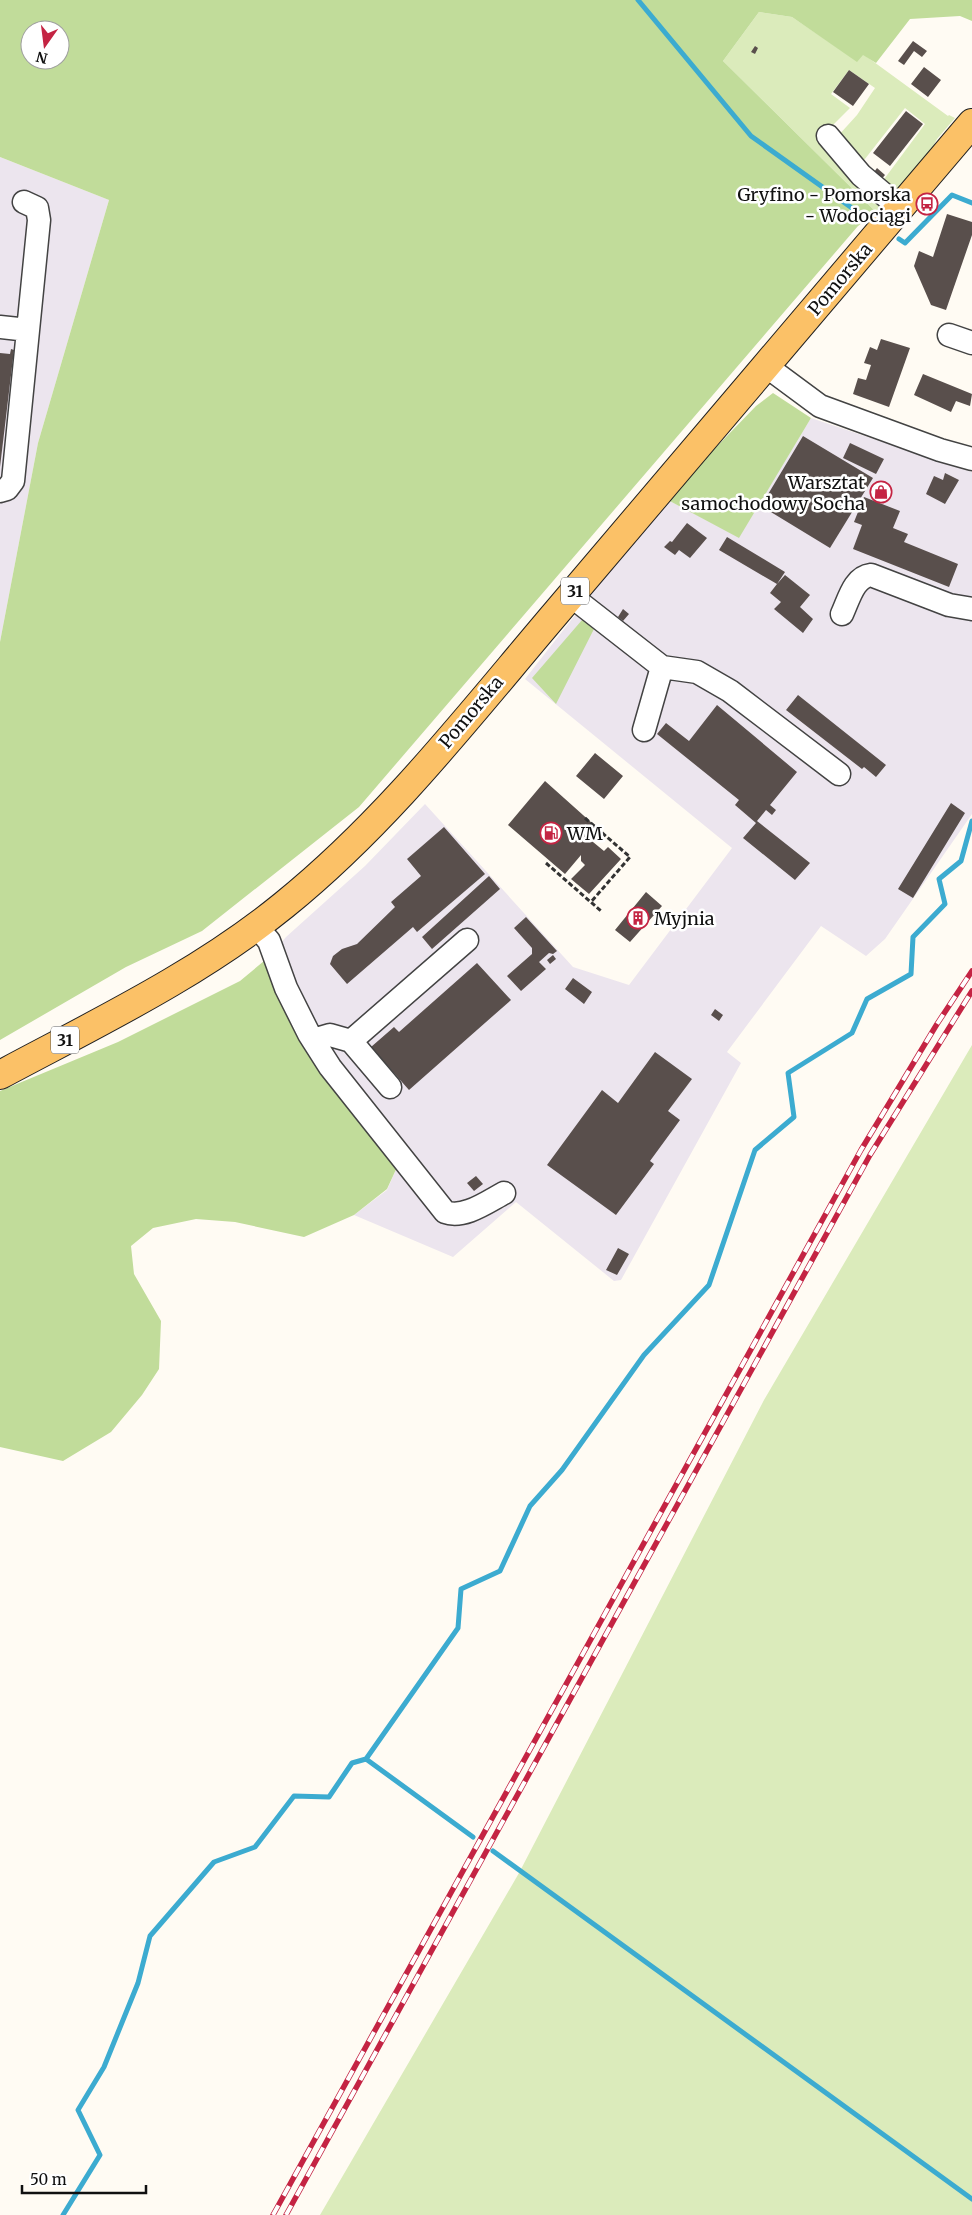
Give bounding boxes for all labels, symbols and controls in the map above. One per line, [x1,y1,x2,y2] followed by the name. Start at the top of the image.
[20,20,70,70] north arrow
[34,48,49,68] text: N
[738,183,911,227] place label: Gryfino - Pomorska - Wodociągi
[915,192,939,216] bus stop icon: Gryfino - Pomorska - Wodociągi
[803,238,877,320] street label: Pomorska
[681,471,865,515] place label: Warsztat samochodowy Socha
[869,480,893,504] shop icon: Warsztat samochodowy Socha
[561,578,589,604] road number: 31
[434,671,508,753] street label: Pomorska
[539,821,563,845] fuel station icon: WM
[566,822,603,845] place label: WM
[626,906,650,930] building icon: Myjnia
[654,907,715,930] place label: Myjnia
[51,1026,79,1054] road number: 31
[22,2162,146,2194] scale bar
[30,2170,67,2189] text: 50 m

